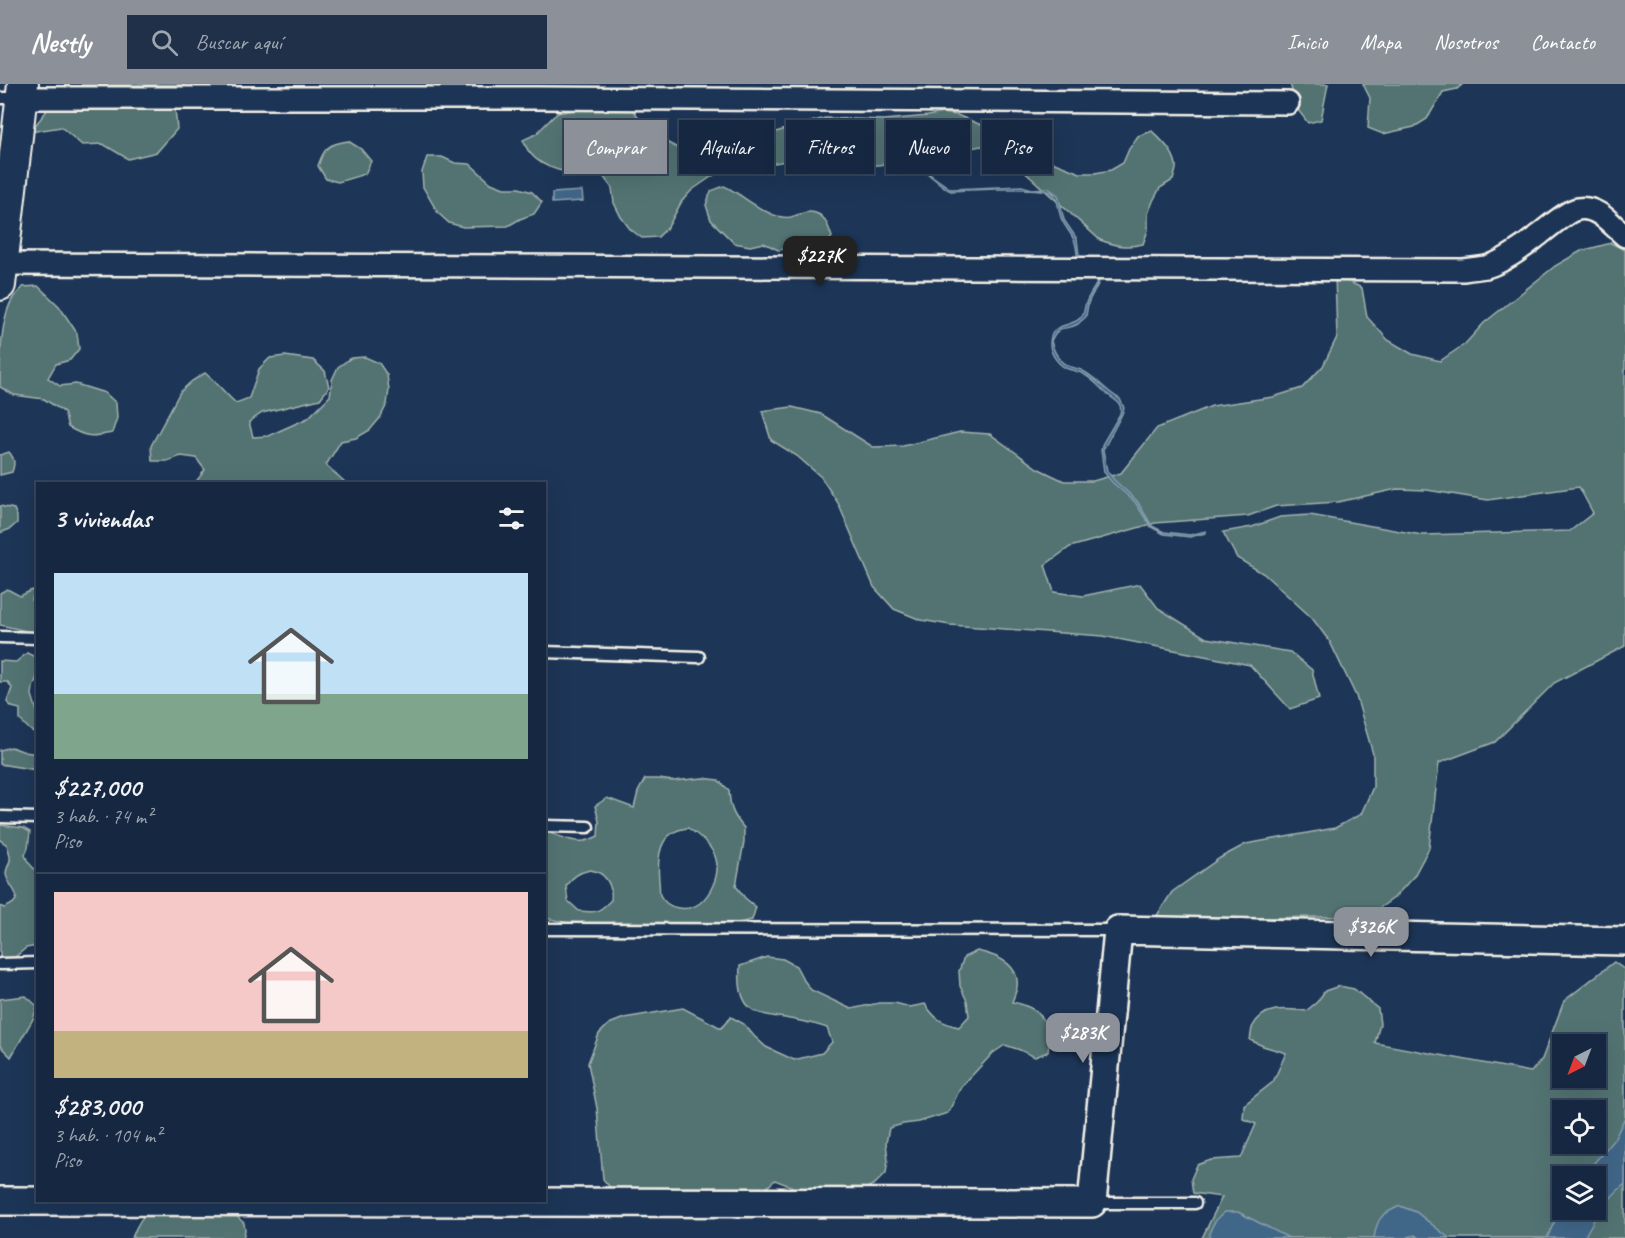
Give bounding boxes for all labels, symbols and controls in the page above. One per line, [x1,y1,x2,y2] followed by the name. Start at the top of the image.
[127,15,547,69] search box
[30,25,91,60] text: Nestly
[148,26,181,59] icon: search
[196,28,282,56] text: Buscar aquí
[1287,29,1327,55] text: Inicio
[1360,29,1401,55] text: Mapa
[1434,29,1498,55] text: Nosotros
[1531,29,1595,55] text: Contacto
[564,120,667,174] chip: Comprar
[679,120,774,174] chip: Alquilar
[786,120,874,174] chip: Filtros
[886,120,970,174] chip: Nuevo
[982,120,1052,174] chip: Piso
[778,236,862,287] pin: $227K
[797,243,843,268] text: $227K
[54,502,151,535] text: 3 viviendas
[495,502,528,535] icon: filters
[237,612,345,720] icon: home
[54,771,141,804] text: $227,000
[54,804,152,829] text: 3 hab. · 74 m²
[54,829,81,854] text: Piso
[1329,907,1413,958] pin: $326K
[1348,914,1394,939] text: $326K
[237,931,345,1039] icon: home
[1041,1013,1125,1064] pin: $283K
[1060,1020,1106,1045] text: $283K
[1552,1034,1606,1088] north arrow
[1552,1034,1606,1220] map controls
[54,1090,141,1123] text: $283,000
[1552,1100,1606,1154] button: locate
[54,1123,161,1148] text: 3 hab. · 104 m²
[54,1148,81,1173] text: Piso
[1552,1166,1606,1220] button: layers

